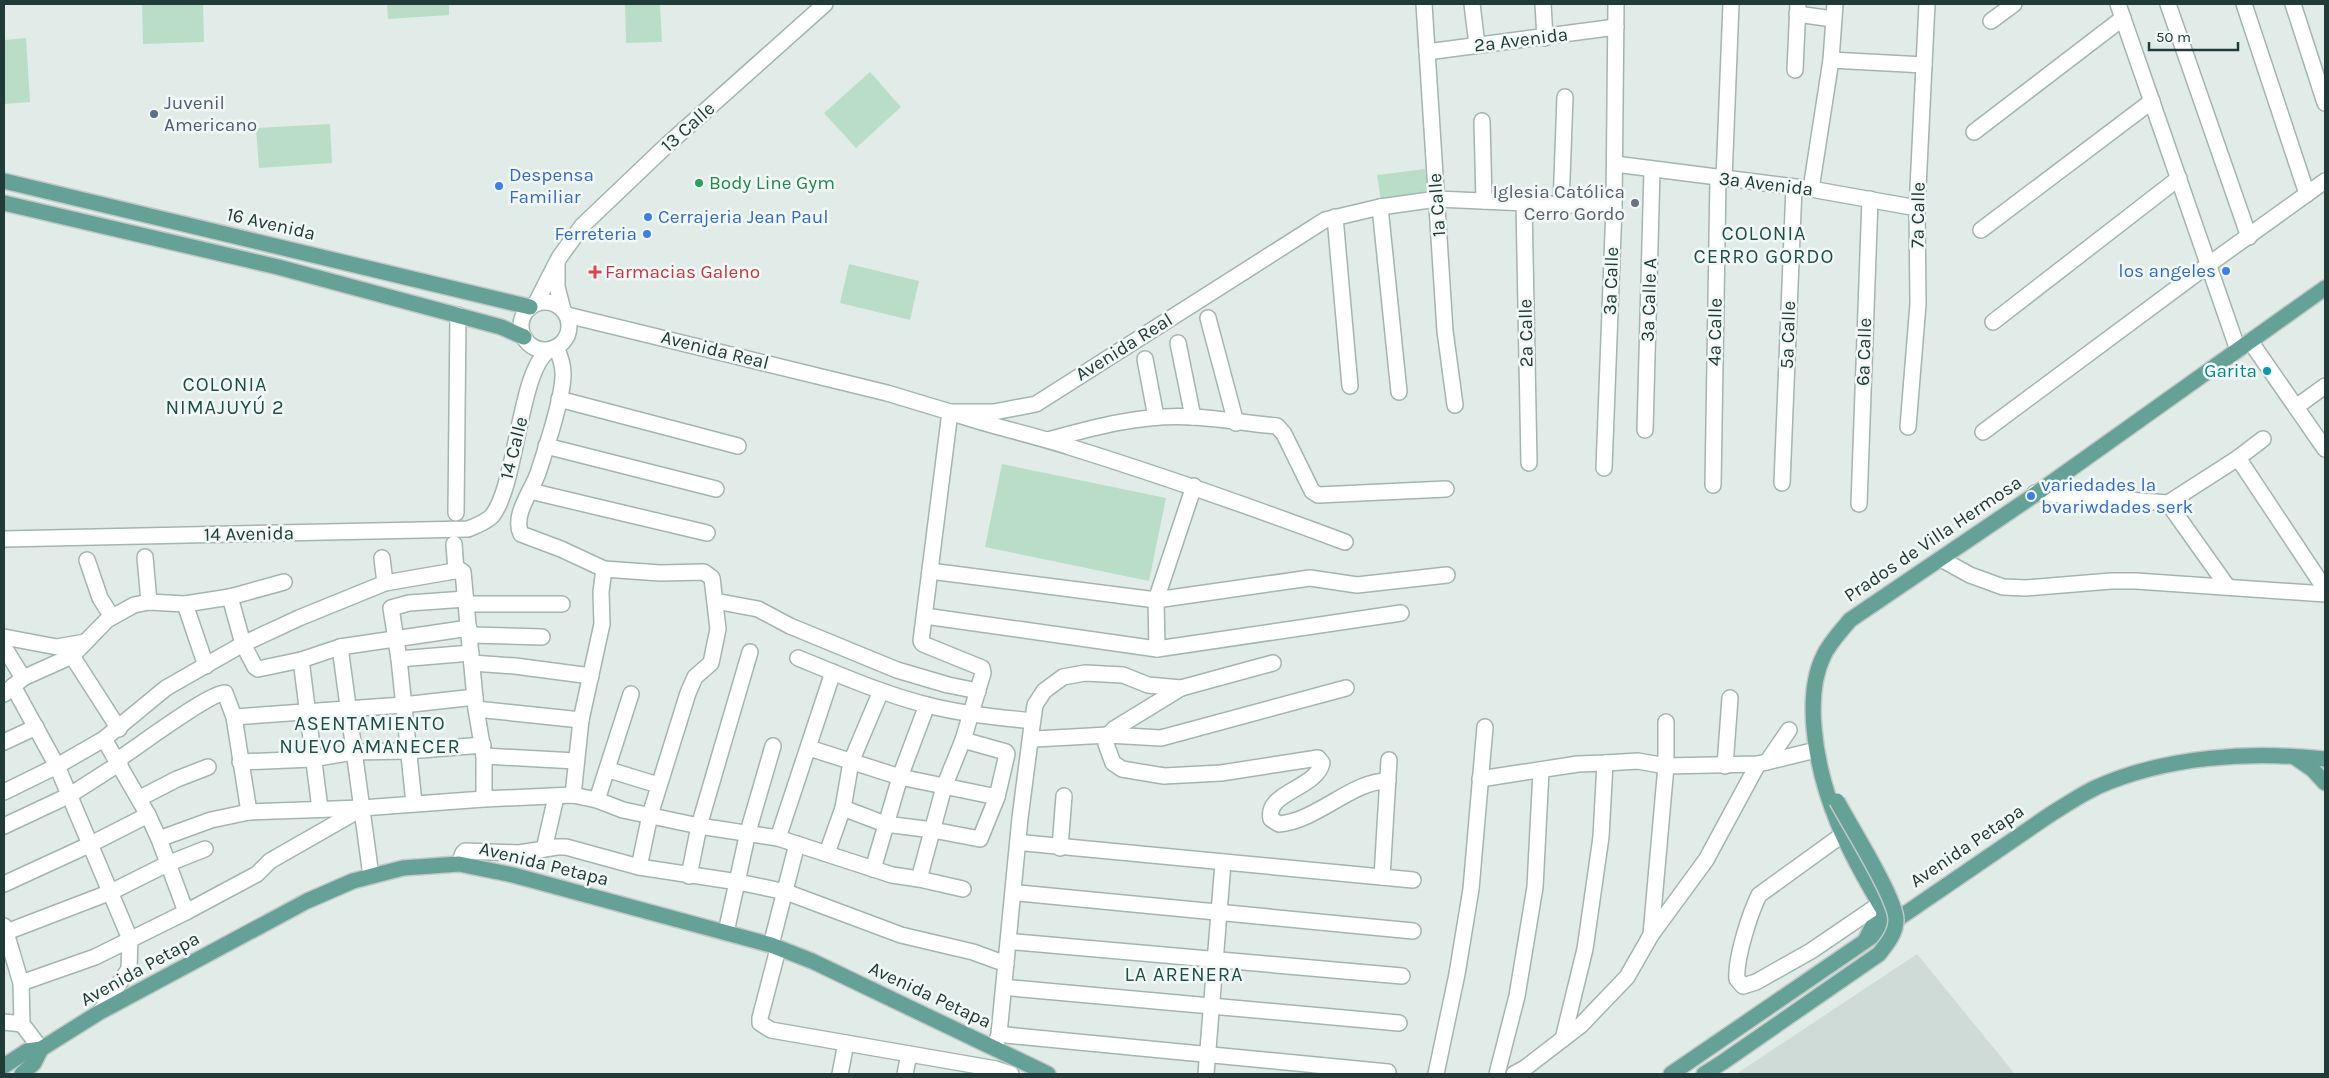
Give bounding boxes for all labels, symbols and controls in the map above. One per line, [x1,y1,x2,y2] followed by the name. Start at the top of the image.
[2149,20,2238,52] scale bar
[1473,23,1569,57] street label: 2a Avenida
[2156,28,2191,46] text: 50 m
[164,92,257,136] place label: Juvenil Americano
[657,97,719,157] street label: 13 Calle
[148,108,160,120] marker: Juvenil Americano
[509,164,594,208] place label: Despensa Familiar
[1718,167,1814,201] street label: 3a Avenida
[709,172,835,194] place label: Body Line Gym
[1424,172,1450,238] street label: 1a Calle
[693,177,705,189] marker: Body Line Gym
[493,180,505,192] marker: Despensa Familiar
[1492,181,1625,225] place label: Iglesia Católica Cerro Gordo
[1906,182,1930,248] street label: 7a Calle
[1629,197,1641,209] marker: Iglesia Católica Cerro Gordo
[225,203,317,245] street label: 16 Avenida
[658,206,828,228] place label: Cerrajeria Jean Paul
[642,211,654,223] marker: Cerrajeria Jean Paul
[1694,222,1834,268] district label: COLONIA CERRO GORDO
[554,223,637,245] place label: Ferreteria
[641,228,653,240] marker: Ferreteria
[1599,246,1623,316] street label: 3a Calle
[1637,257,1661,342] street label: 3a Calle A
[2118,260,2216,282] place label: los angeles
[605,261,760,283] place label: Farmacias Galeno
[2220,265,2232,277] marker: los angeles
[589,266,601,278] marker: Farmacias Galeno
[1703,298,1727,366] street label: 4a Calle
[1514,299,1538,367] street label: 2a Calle
[1776,301,1800,369] street label: 5a Calle
[1071,308,1177,386] street label: Avenida Real
[1852,317,1876,387] street label: 6a Calle
[659,326,771,374] street label: Avenida Real
[2204,360,2257,382] place label: Garita
[2261,365,2273,377] marker: Garita
[165,373,285,419] district label: COLONIA NIMAJUYÚ 2
[496,414,532,482] street label: 14 Calle
[1840,471,2026,607] street label: Prados de Villa Hermosa
[2041,474,2193,518] place label: variedades la bvariwdades serk
[2025,490,2037,502] marker: variedades la bvariwdades serk
[204,522,294,546] street label: 14 Avenida
[279,712,461,758] district label: ASENTAMIENTO NUEVO AMANECER
[1906,800,2028,892] street label: Avenida Petapa
[477,837,611,891] street label: Avenida Petapa
[77,927,203,1011] street label: Avenida Petapa
[865,957,995,1033] street label: Avenida Petapa
[1124,963,1244,986] district label: LA ARENERA

